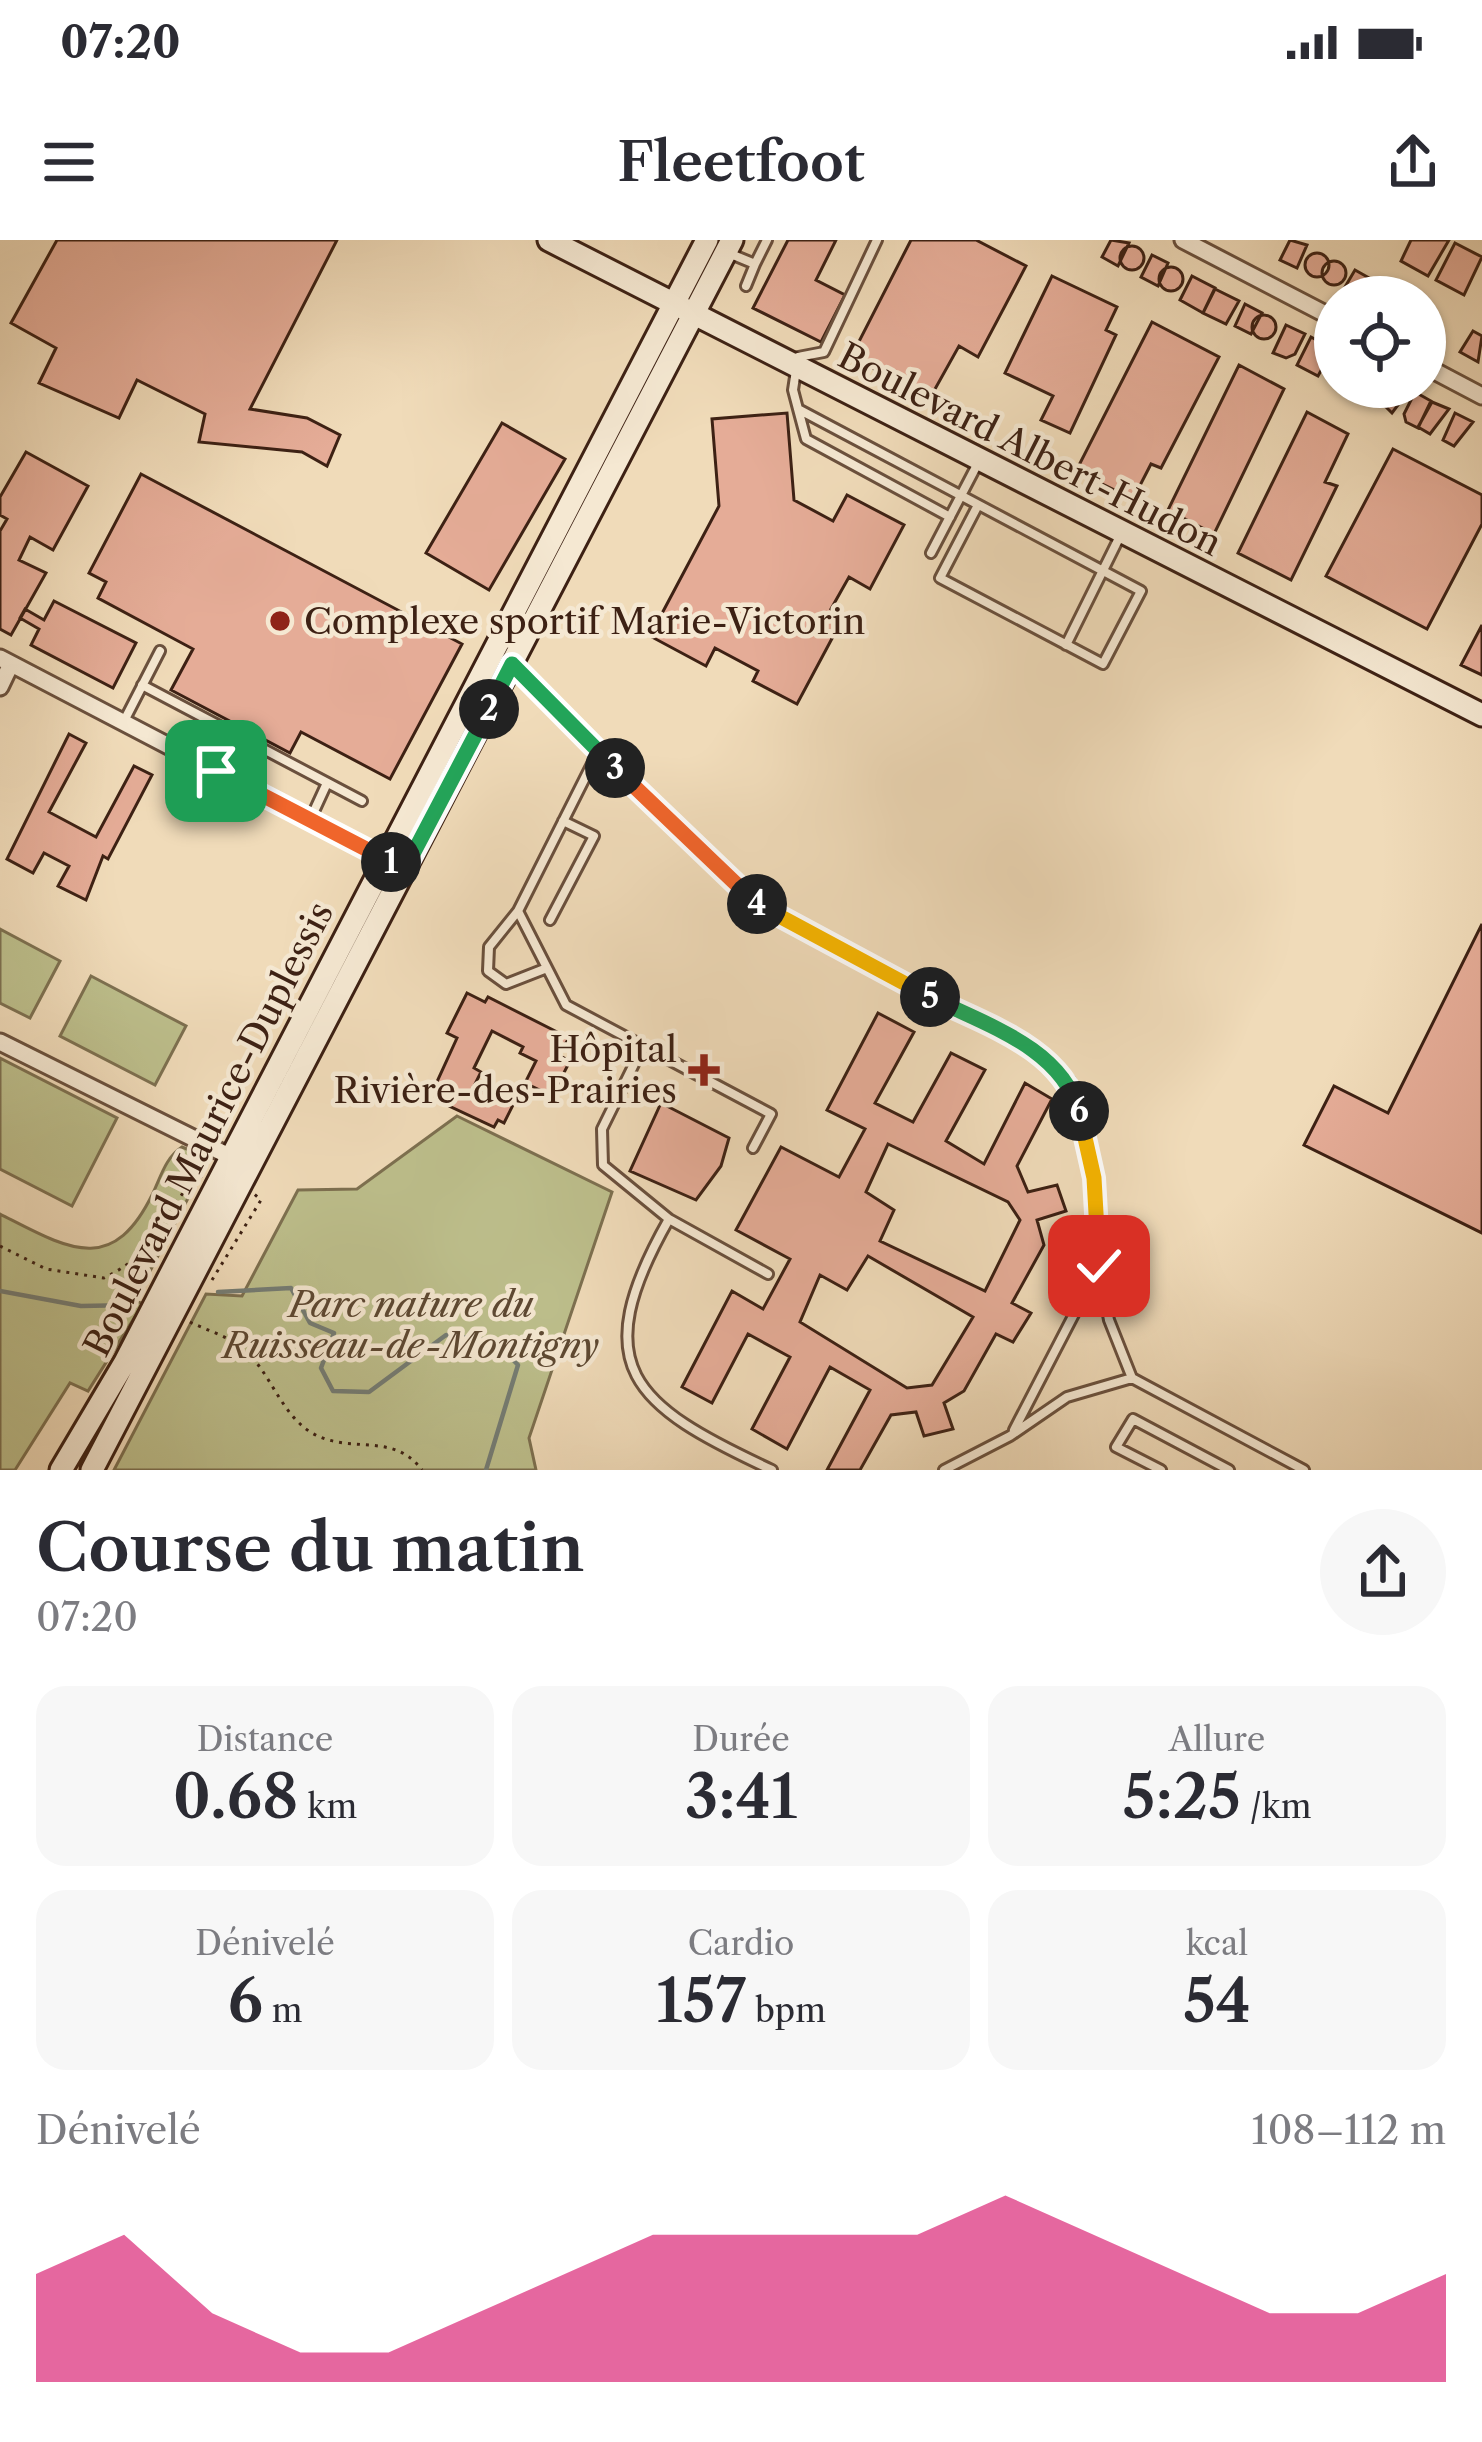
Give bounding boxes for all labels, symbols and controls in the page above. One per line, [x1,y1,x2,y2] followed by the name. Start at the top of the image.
[60,14,181,70] text: 07:20
[36,129,102,195] icon: menu
[617,129,865,195] text: Fleetfoot
[1380,129,1446,195] icon: share
[1314,276,1446,408] map controls
[1314,276,1446,408] button: locate
[831,333,1229,565] street label: Boulevard Albert-Hudon
[304,599,865,643] place label: Complexe sportif Marie-Victorin
[267,608,293,634] marker: Complexe sportif Marie-Victorin
[459,679,519,739] pin: 2
[479,688,499,729] text: 2
[165,720,267,822] pin
[183,738,249,804] icon: arrive
[585,738,645,798] pin: 3
[606,747,624,788] text: 3
[361,832,421,892] pin: 1
[384,841,398,882] text: 1
[727,874,787,934] pin: 4
[747,883,767,924] text: 4
[74,894,342,1364] street label: Boulevard Maurice-Duplessis
[900,967,960,1027] pin: 5
[921,976,939,1017] text: 5
[334,1027,677,1112] place label: Hôpital Rivière-des-Prairies
[688,1054,720,1086] marker: Hôpital Rivière-des-Prairies
[1049,1081,1109,1141] pin: 6
[1069,1090,1089,1131] text: 6
[1048,1215,1150,1317] pin
[1066,1233,1132,1299] icon: check
[220,1282,599,1367] park label: Parc nature du Ruisseau-de-Montigny
[36,1507,584,1588] text: Course du matin
[1320,1509,1446,1635] button: share
[36,1593,138,1641] text: 07:20
[197,1719,333,1760] text: Distance
[692,1719,790,1760] text: Durée
[1169,1719,1265,1760] text: Allure
[173,1760,299,1834] text: 0.68
[685,1760,797,1834] text: 3:41
[1122,1760,1241,1834] text: 5:25
[299,1786,357,1827] text: km
[1241,1786,1312,1827] text: /km
[195,1923,335,1964] text: Dénivelé
[688,1923,794,1964] text: Cardio
[1186,1923,1248,1964] text: kcal
[227,1964,263,2038] text: 6
[656,1964,746,2038] text: 157
[1183,1964,1251,2038] text: 54
[263,1990,303,2031] text: m
[746,1990,826,2031] text: bpm
[36,2106,201,2154] text: Dénivelé
[1251,2106,1446,2154] text: 108–112 m

